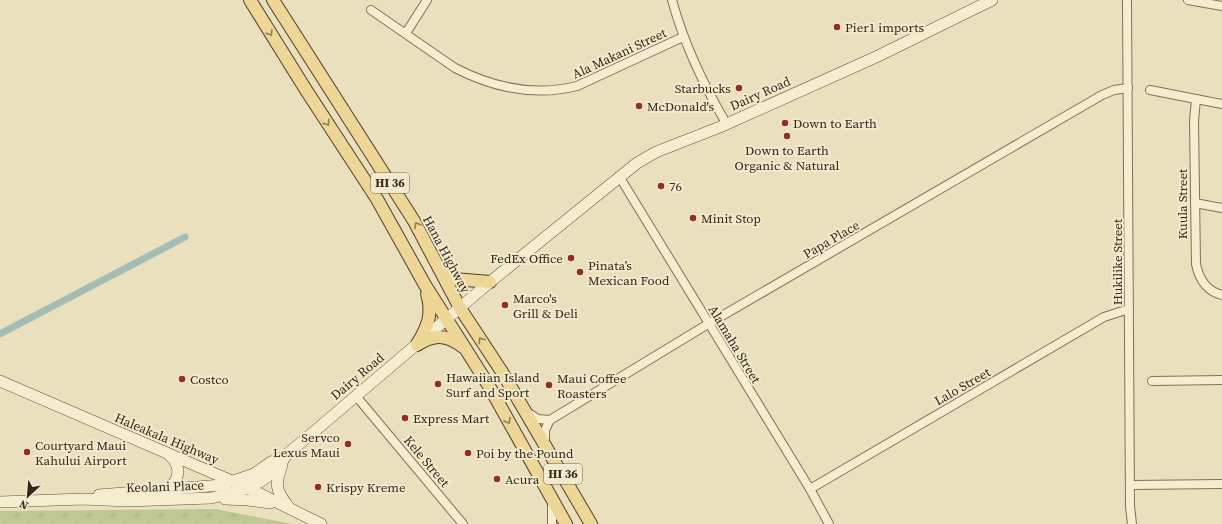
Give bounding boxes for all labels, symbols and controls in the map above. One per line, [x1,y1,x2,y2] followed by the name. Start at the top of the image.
[845,19,924,36] place label: Pier1 imports
[832,22,842,32] marker: Pier1 imports
[569,24,670,83] street label: Ala Makani Street
[265,29,273,36] one-way arrow
[727,72,794,114] street label: Dairy Road
[675,80,731,97] place label: Starbucks
[734,83,744,93] marker: Starbucks
[647,98,714,115] place label: McDonald's
[634,101,644,111] marker: McDonald's
[793,115,877,132] place label: Down to Earth
[780,118,790,128] marker: Down to Earth
[322,119,330,126] one-way arrow
[782,131,792,141] marker: Down to Earth Organic & Natural
[735,142,840,174] place label: Down to Earth Organic & Natural
[1174,168,1191,239] street label: Kuula Street
[371,173,409,193] road number: HI 36
[669,178,682,195] place label: 76
[656,181,666,191] marker: 76
[701,210,761,227] place label: Minit Stop
[419,213,474,296] street label: Hana Highway
[688,213,698,223] marker: Minit Stop
[800,216,863,262] street label: Papa Place
[1109,218,1126,305] street label: Hukilike Street
[414,222,421,229] one-way arrow
[490,250,563,267] place label: FedEx Office
[566,253,576,263] marker: FedEx Office
[588,257,670,289] place label: Pinata’s Mexican Food
[575,267,585,277] marker: Pinata’s Mexican Food
[513,290,578,322] place label: Marco's Grill & Deli
[500,300,510,310] marker: Marco's Grill & Deli
[705,302,765,387] street label: Alamaha Street
[478,337,486,344] one-way arrow
[327,349,388,404] street label: Dairy Road
[931,363,994,409] street label: Lalo Street
[446,369,540,401] place label: Hawaiian Island Surf and Sport
[557,370,627,402] place label: Maui Coffee Roasters
[190,371,229,388] place label: Costco
[177,374,187,384] marker: Costco
[433,379,443,389] marker: Hawaiian Island Surf and Sport
[544,380,554,390] marker: Maui Coffee Roasters
[112,409,222,468] street label: Haleakala Highway
[413,410,490,427] place label: Express Mart
[400,413,410,423] marker: Express Mart
[503,416,511,424] one-way arrow
[273,429,340,461] place label: Servco Lexus Maui
[400,432,454,491] street label: Kele Street
[35,437,127,469] place label: Courtyard Maui Kahului Airport
[343,439,353,449] marker: Servco Lexus Maui
[476,445,574,462] place label: Poi by the Pound
[22,447,32,457] marker: Courtyard Maui Kahului Airport
[463,448,473,458] marker: Poi by the Pound
[544,464,582,484] road number: HI 36
[505,471,540,488] place label: Acura
[492,474,502,484] marker: Acura
[8,476,48,516] north arrow
[126,477,205,496] street label: Keolani Place
[326,479,406,496] place label: Krispy Kreme
[313,482,323,492] marker: Krispy Kreme
[17,496,31,513] text: N

